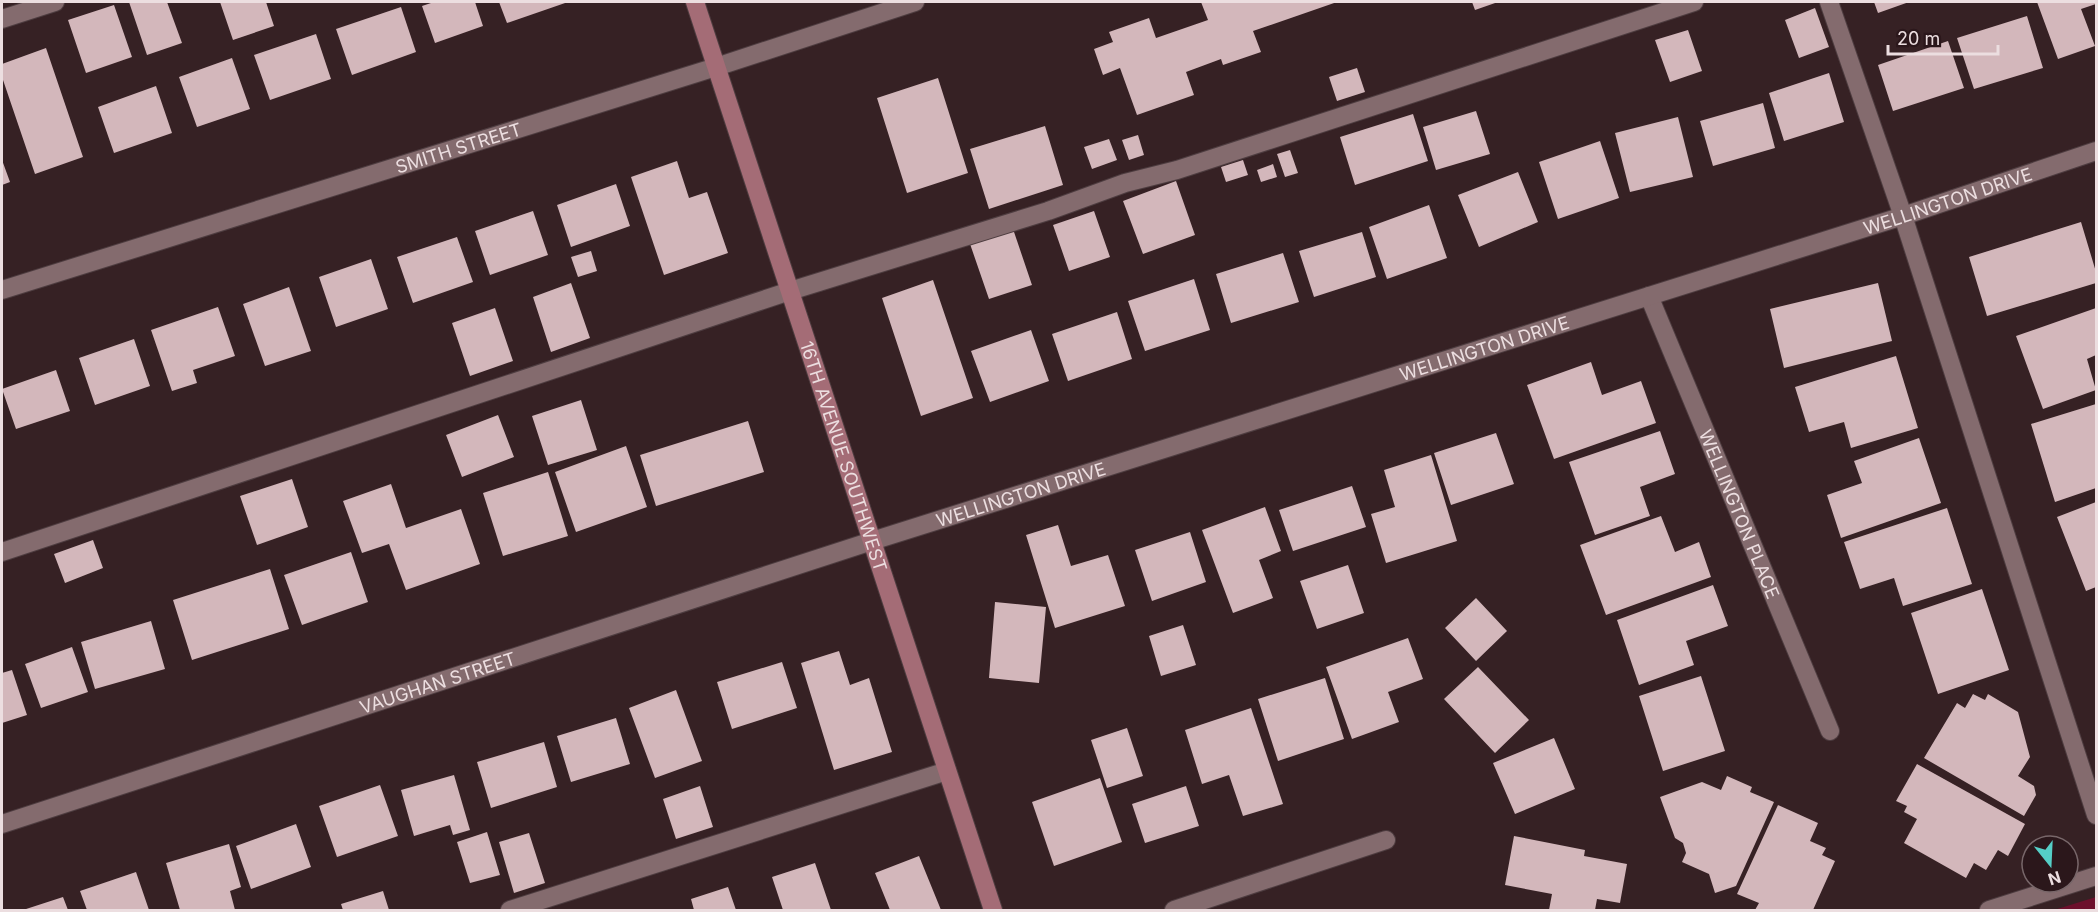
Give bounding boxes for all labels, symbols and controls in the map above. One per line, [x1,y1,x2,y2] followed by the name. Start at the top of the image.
[1888,18,1998,56] scale bar
[1897,28,1940,49] text: 20 m
[393,118,524,177] street label: SMITH STREET
[1861,163,2035,238] street label: WELLINGTON DRIVE
[1397,311,1572,384] street label: WELLINGTON DRIVE
[796,338,892,574] street label: 16TH AVENUE SOUTHWEST
[1695,426,1784,602] street label: WELLINGTON PLACE
[934,458,1108,531] street label: WELLINGTON DRIVE
[357,647,518,717] street label: VAUGHAN STREET
[2020,834,2080,894] north arrow
[2046,867,2064,890] text: N

